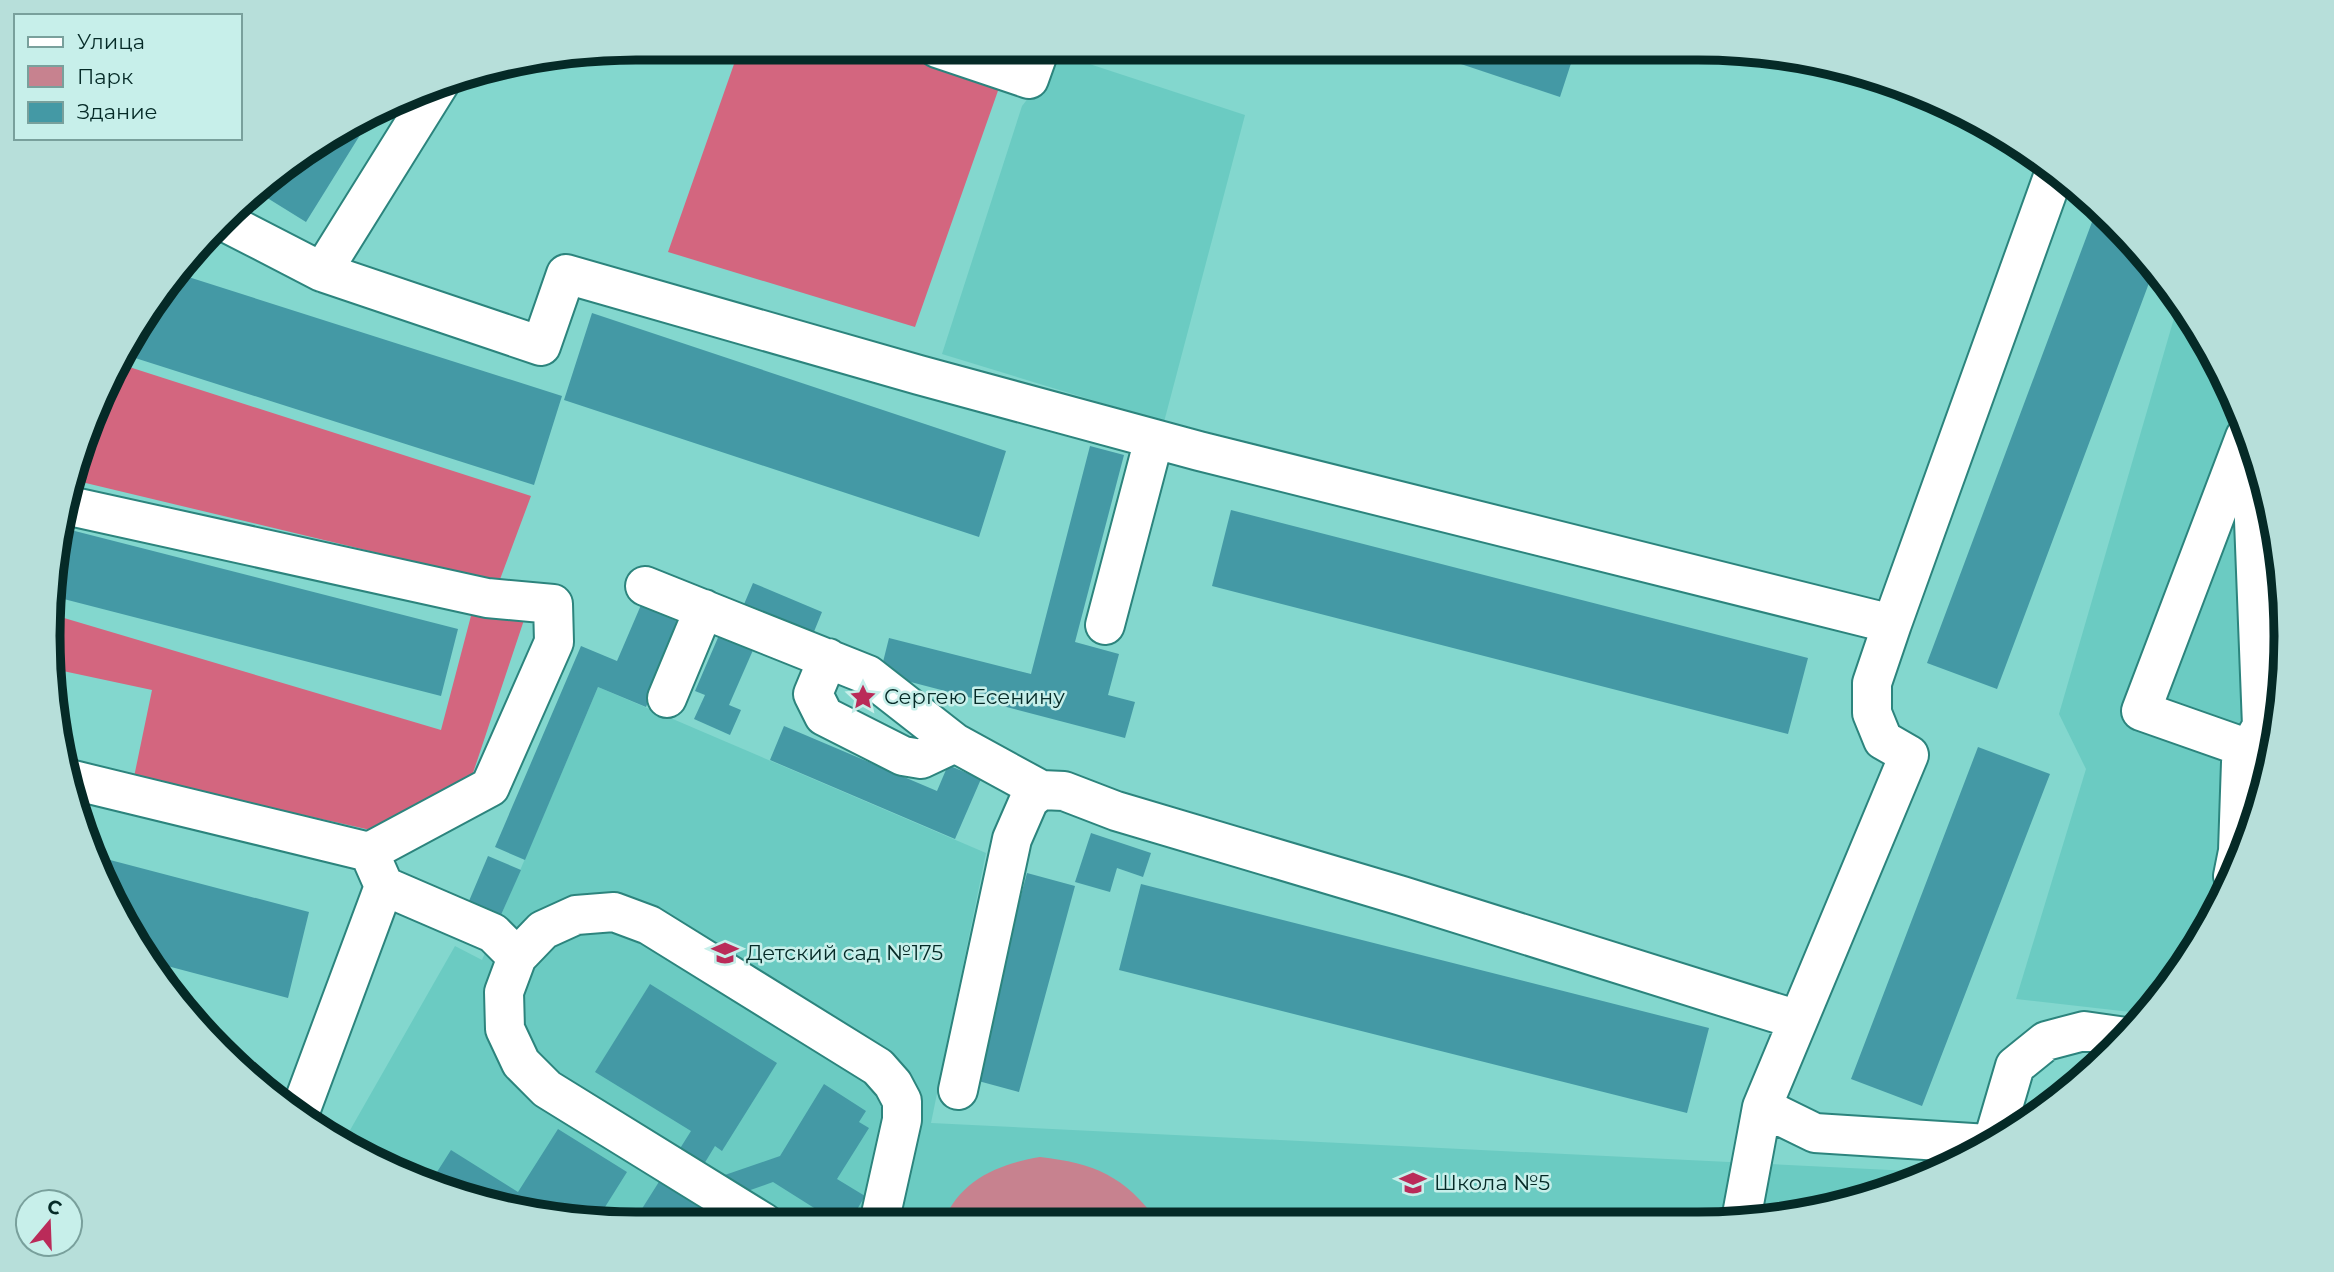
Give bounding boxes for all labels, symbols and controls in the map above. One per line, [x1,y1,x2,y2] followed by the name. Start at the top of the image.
[14,14,242,140] legend
[77,29,145,54] text: Улица
[77,64,133,89] text: Парк
[77,99,158,124] text: Здание
[848,682,878,712] place icon: Сергею Есенину
[884,684,1065,709] place label: Сергею Есенину
[710,938,740,968] school or university icon: Детский сад №175
[746,940,943,965] place label: Детский сад №175
[1398,1168,1428,1198] school or university icon: Школа №5
[1434,1170,1550,1195] place label: Школа №5
[14,1188,84,1258] north arrow
[44,1194,65,1221] text: С

